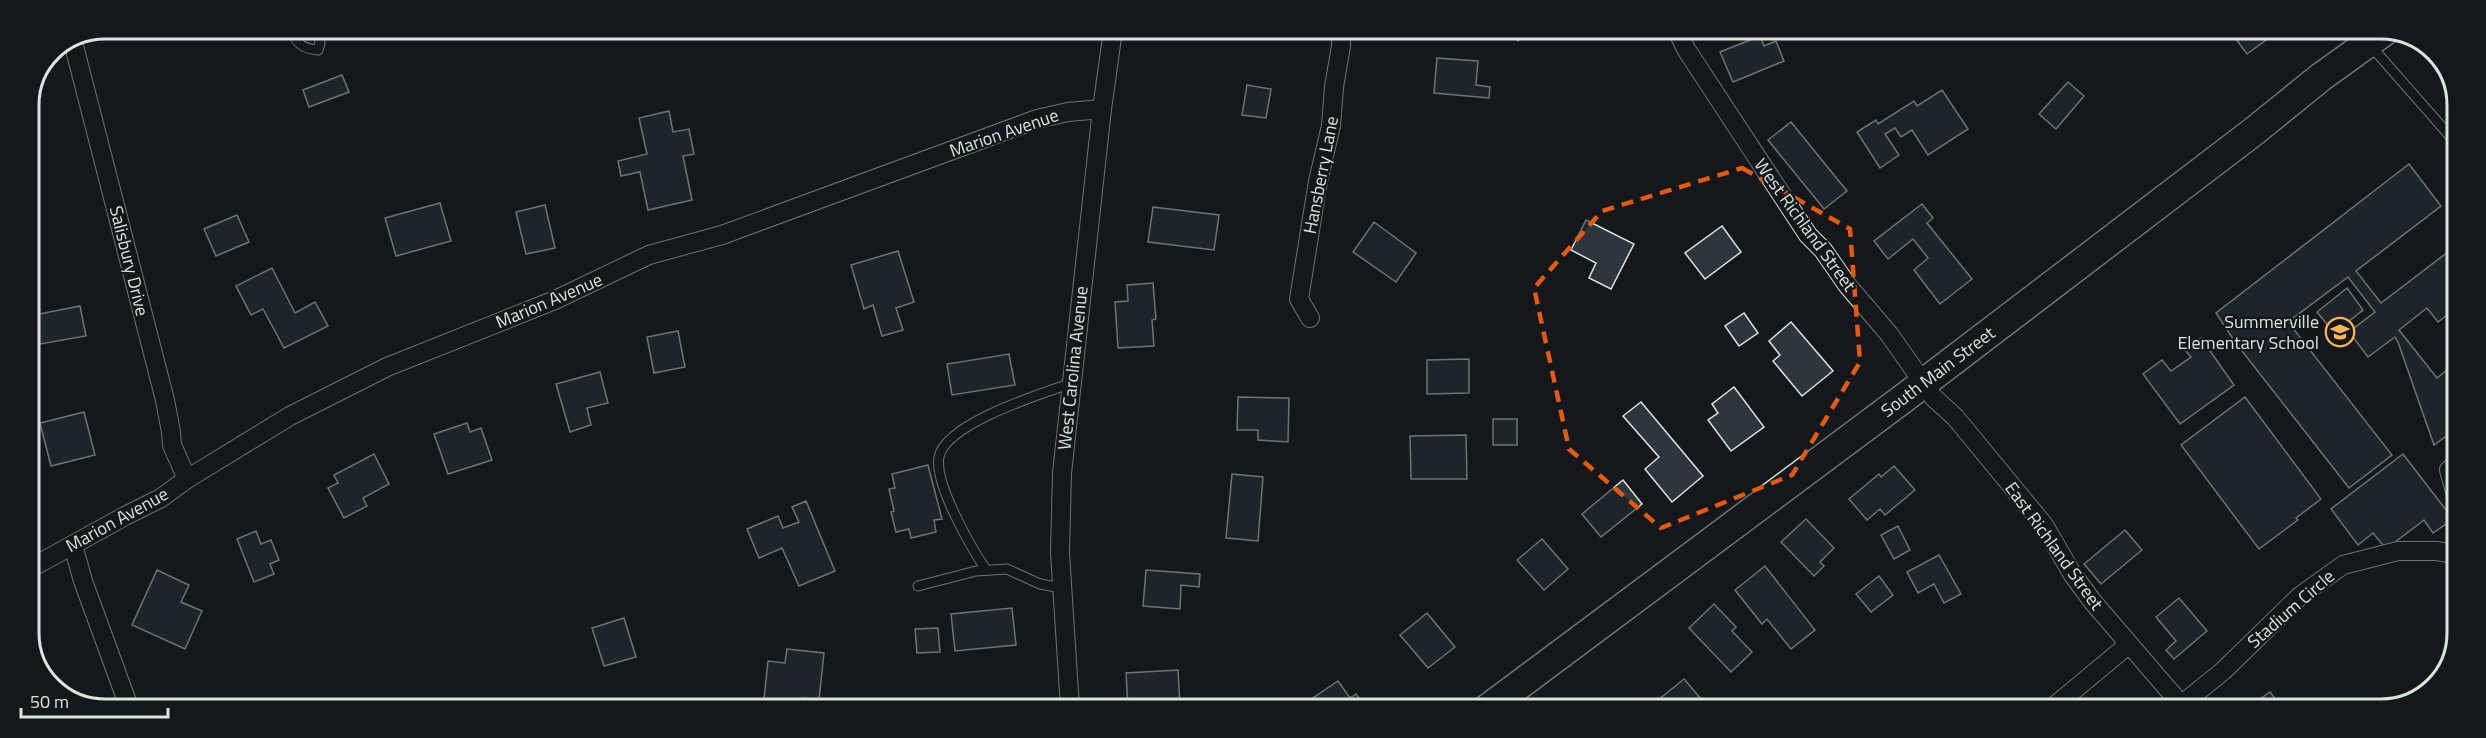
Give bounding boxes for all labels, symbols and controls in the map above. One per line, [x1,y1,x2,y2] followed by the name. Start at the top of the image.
[946,101,1062,164] street label: Marion Avenue
[1296,114,1345,236] street label: Hansberry Lane
[1748,153,1863,297] street label: West Richland Street
[103,203,156,319] street label: Salisbury Drive
[491,266,606,335] street label: Marion Avenue
[1050,285,1095,451] street label: West Carolina Avenue
[2177,308,2319,356] place label: Summerville Elementary School
[2324,316,2356,348] school or university icon: Summerville Elementary School
[1875,319,2001,424] street label: South Main Street
[1999,476,2111,616] street label: East Richland Street
[60,480,173,559] street label: Marion Avenue
[2241,563,2340,654] street label: Stadium Circle
[21,681,168,719] scale bar
[30,688,69,715] text: 50 m

